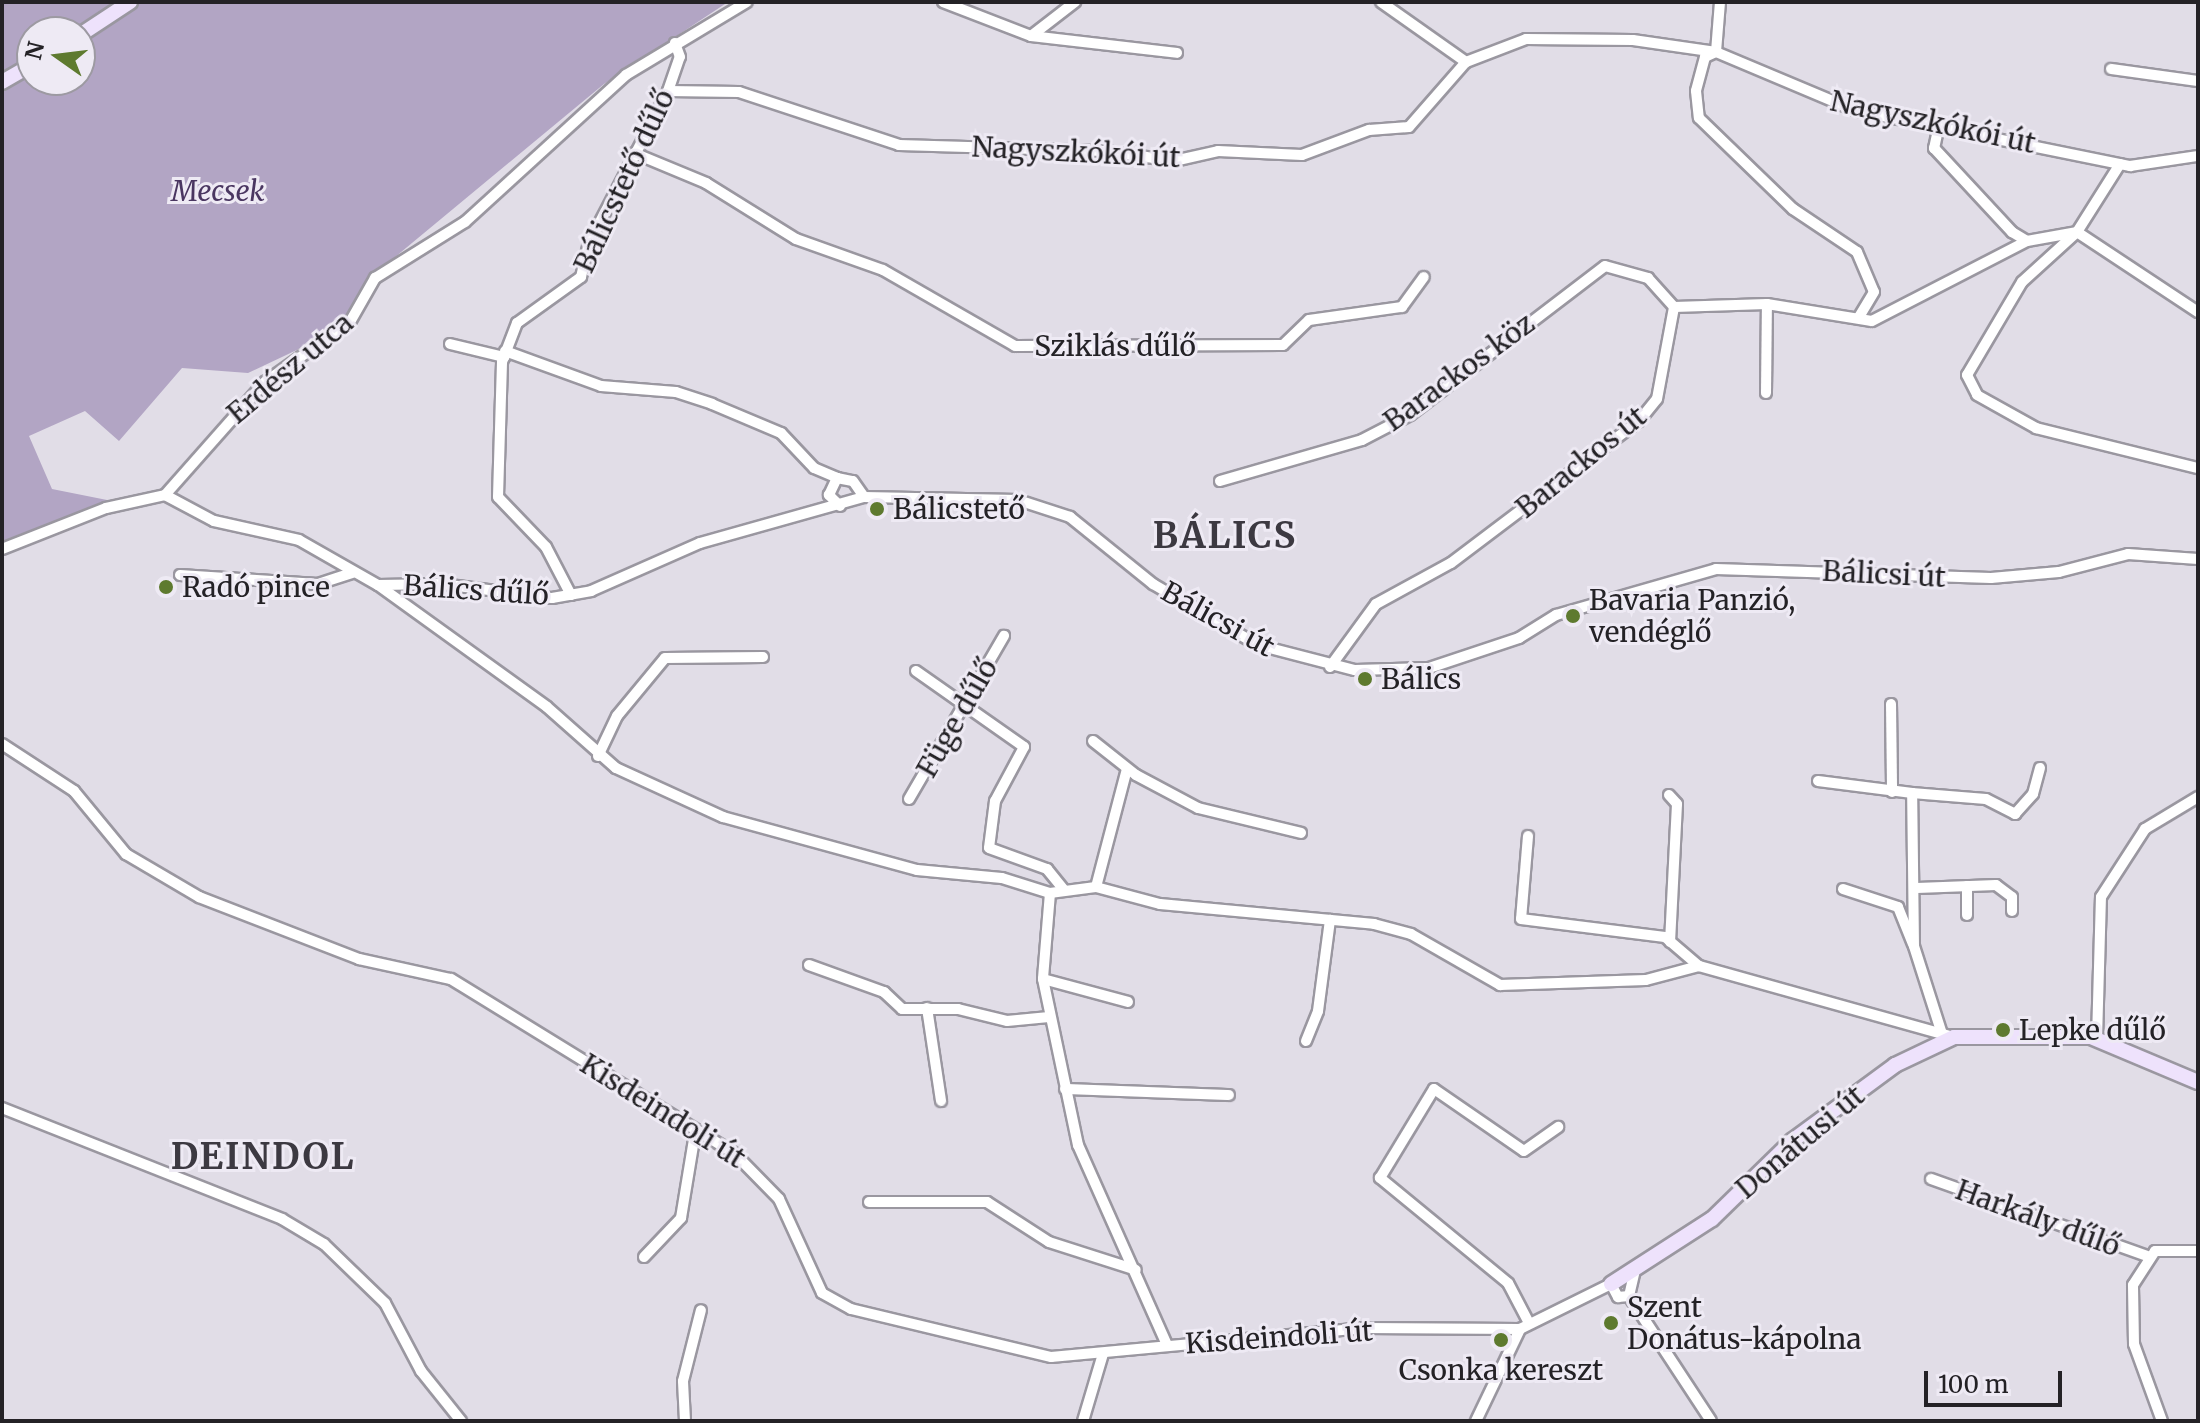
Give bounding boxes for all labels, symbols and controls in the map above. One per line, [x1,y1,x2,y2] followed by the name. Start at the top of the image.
[16,16,96,96] north arrow
[19,39,50,63] text: N
[567,84,681,278] street label: Bálicstető dűlő
[1827,84,2039,160] street label: Nagyszkókói út
[971,130,1181,174] street label: Nagyszkókói út
[171,174,265,208] park label: Mecsek
[220,306,360,430] street label: Erdész utca
[1377,306,1541,438] street label: Barackos köz
[1034,329,1196,363] street label: Sziklás dűlő
[1509,399,1653,525] street label: Barackos út
[893,492,1025,526] place label: Bálicstető
[868,500,886,518] marker: Bálicstető
[1153,514,1297,558] district label: BÁLICS
[1821,554,1947,594] street label: Bálicsi út
[402,568,550,612] street label: Bálics dűlő
[182,570,330,604] place label: Radó pince
[1156,574,1280,664] street label: Bálicsi út
[157,578,175,596] marker: Radó pince
[1589,583,1795,649] place label: Bavaria Panzió, vendéglő
[1564,607,1582,625] marker: Bavaria Panzió, vendéglő
[910,653,1004,783] street label: Füge dűlő
[1381,662,1461,696] place label: Bálics
[1356,670,1374,688] marker: Bálics
[2019,1013,2166,1047] place label: Lepke dűlő
[1994,1021,2012,1039] marker: Lepke dűlő
[574,1047,752,1175] street label: Kisdeindoli út
[1729,1079,1871,1205] street label: Donátusi út
[171,1135,355,1179] district label: DEINDOL
[1951,1173,2125,1263] street label: Harkály dűlő
[1627,1290,1861,1356] place label: Szent Donátus-kápolna
[1184,1314,1374,1360] street label: Kisdeindoli út
[1602,1314,1620,1332] marker: Szent Donátus-kápolna
[1492,1331,1510,1349] marker: Csonka kereszt
[1399,1353,1603,1387] place label: Csonka kereszt
[1928,1355,2066,1405] scale bar
[1938,1369,2008,1400] text: 100 m

